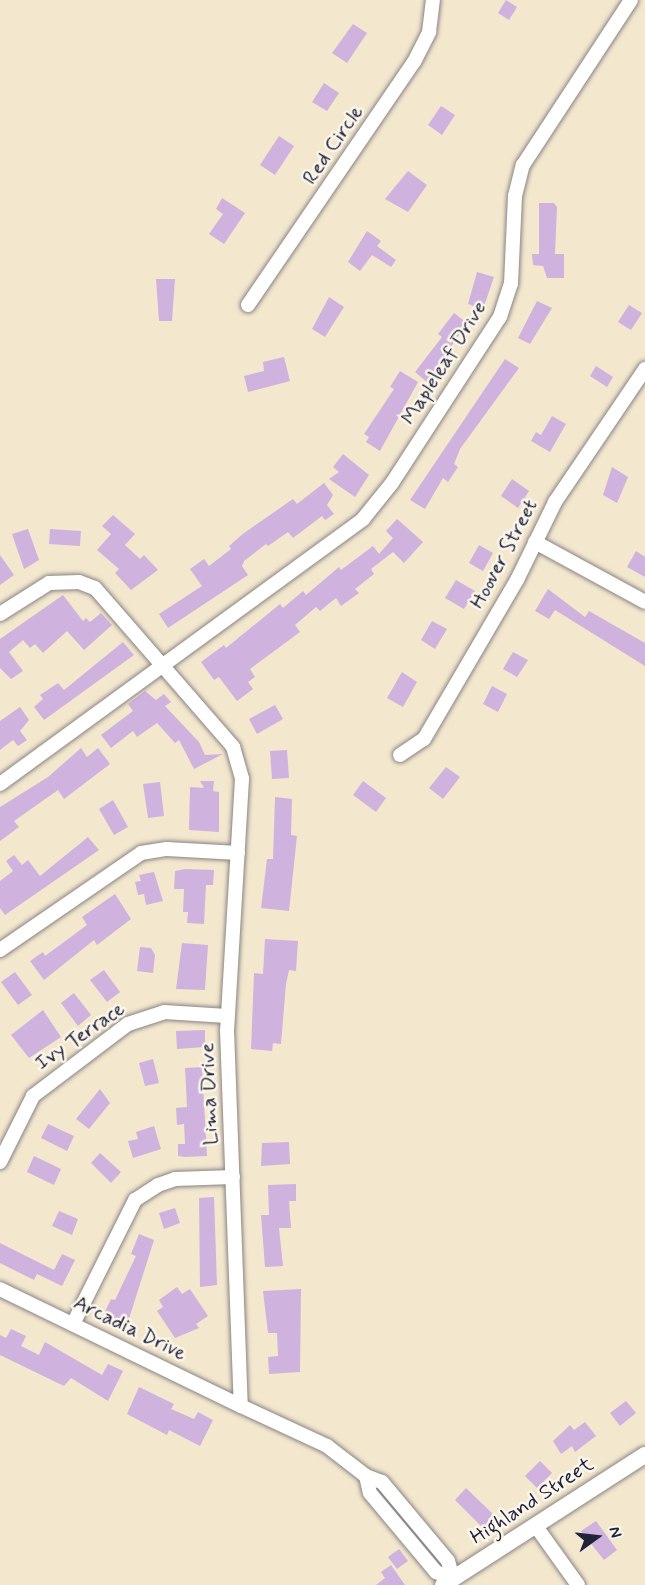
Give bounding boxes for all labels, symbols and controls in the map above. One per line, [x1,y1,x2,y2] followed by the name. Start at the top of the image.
[297,100,369,190] street label: Red Circle
[396,297,492,429] street label: Mapleleaf Drive
[464,493,544,615] street label: Hoover Street
[31,996,129,1076] street label: Ivy Terrace
[195,1044,223,1144] street label: Lima Drive
[70,1290,190,1366] street label: Arcadia Drive
[466,1452,598,1550] street label: Highland Street
[567,1507,627,1567] north arrow
[603,1524,626,1540] text: N

